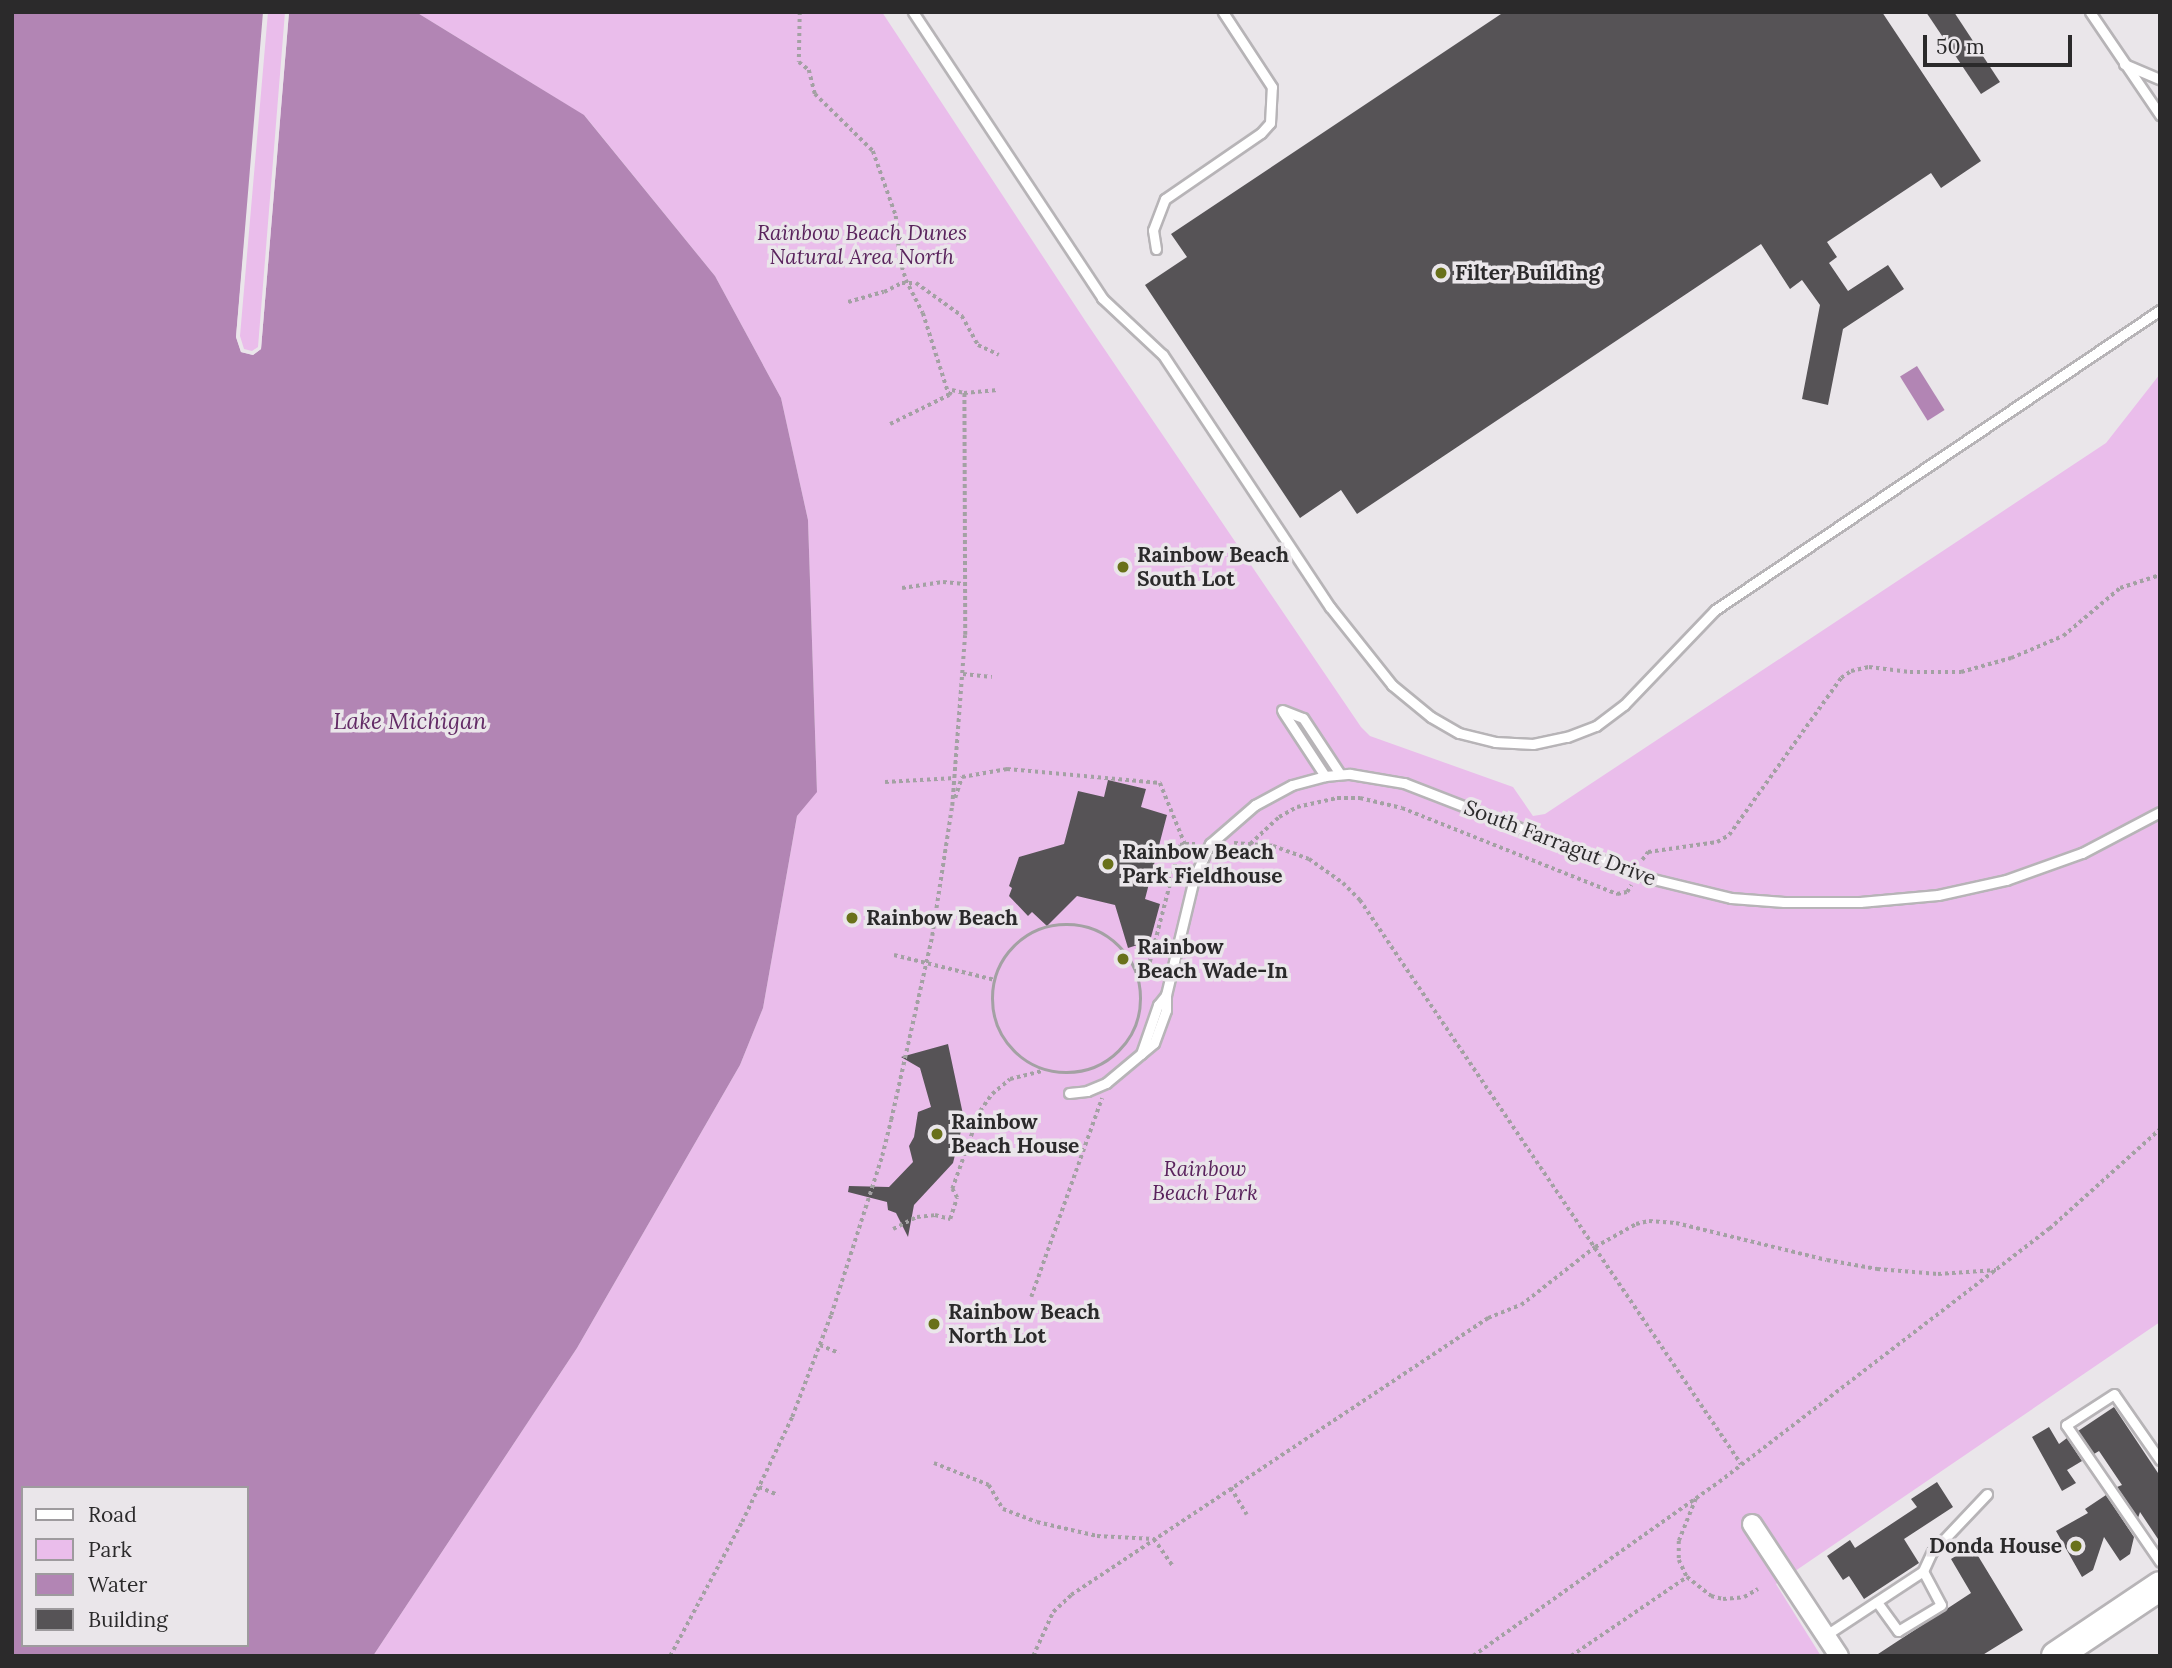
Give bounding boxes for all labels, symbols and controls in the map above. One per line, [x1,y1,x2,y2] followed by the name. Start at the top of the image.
[1927,21,2076,65] scale bar
[1936,33,1985,60] text: 50 m
[757,220,967,270] park label: Rainbow Beach Dunes Natural Area North
[1455,260,1600,286] place label: Filter Building
[1433,265,1449,281] marker: Filter Building
[1137,542,1289,592] place label: Rainbow Beach South Lot
[1115,559,1131,575] marker: Rainbow Beach South Lot
[333,707,487,735] water label: Lake Michigan
[1460,795,1660,891] street label: South Farragut Drive
[1122,839,1282,889] place label: Rainbow Beach Park Fieldhouse
[1100,856,1116,872] marker: Rainbow Beach Park Fieldhouse
[866,905,1018,931] place label: Rainbow Beach
[844,910,860,926] marker: Rainbow Beach
[1137,934,1288,984] place label: Rainbow Beach Wade-In
[1115,951,1131,967] marker: Rainbow Beach Wade-In
[951,1109,1079,1159] place label: Rainbow Beach House
[929,1126,945,1142] marker: Rainbow Beach House
[1152,1156,1258,1206] park label: Rainbow Beach Park
[948,1299,1100,1349] place label: Rainbow Beach North Lot
[926,1316,942,1332] marker: Rainbow Beach North Lot
[21,1486,248,1647] legend
[88,1501,137,1528] text: Road
[1929,1533,2062,1559] place label: Donda House
[88,1536,132,1563] text: Park
[2068,1538,2084,1554] marker: Donda House
[88,1571,147,1598] text: Water
[88,1606,168,1633] text: Building

